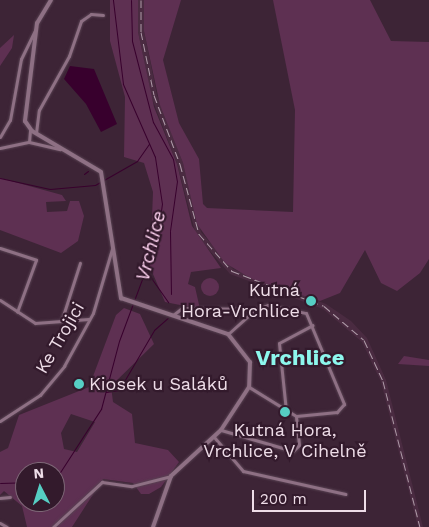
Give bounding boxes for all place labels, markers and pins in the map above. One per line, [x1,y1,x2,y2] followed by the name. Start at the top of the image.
[181,280,300,322] place label: Kutná Hora-Vrchlice
[304,294,318,308] marker: Kutná Hora-Vrchlice
[89,373,228,395] place label: Kiosek u Saláků
[73,378,85,390] marker: Kiosek u Saláků
[279,406,291,418] marker: Kutná Hora, Vrchlice, V Cihelně
[203,420,367,462] place label: Kutná Hora, Vrchlice, V Cihelně

